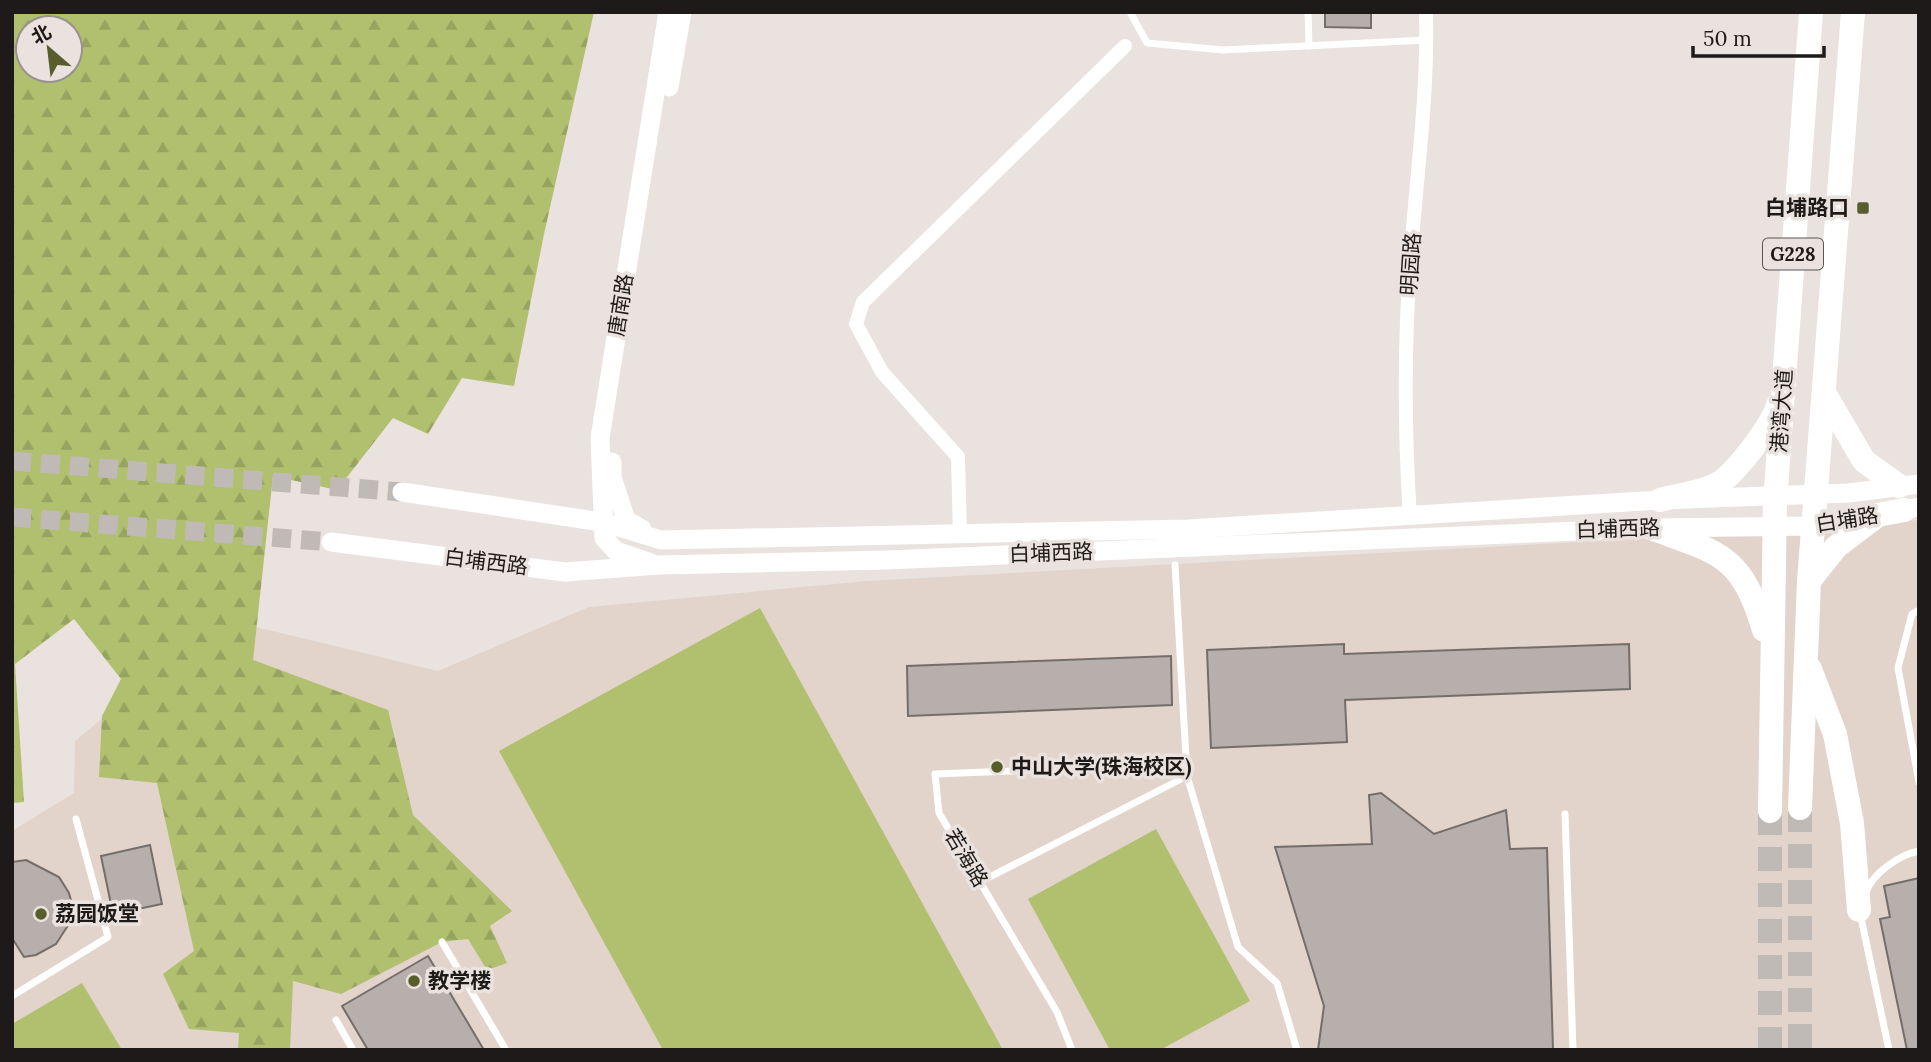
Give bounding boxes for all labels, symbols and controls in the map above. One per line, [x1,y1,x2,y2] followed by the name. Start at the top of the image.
[14,14,84,84] north arrow
[1693,14,1824,58] scale bar
[27,19,55,49] text: 北
[1703,25,1752,52] text: 50 m
[1765,194,1849,221] place label: 白埔路口
[1855,200,1871,216] marker: 白埔路口
[1395,232,1426,296] street label: 明园路
[1763,238,1823,270] road number: G228
[602,272,639,338] street label: 唐南路
[1765,368,1798,454] street label: 港湾大道
[1814,501,1880,538] street label: 白埔路
[1576,514,1660,543] street label: 白埔西路
[1009,538,1093,567] street label: 白埔西路
[443,543,529,580] street label: 白埔西路
[1011,753,1191,780] place label: 中山大学(珠海校区)
[989,759,1005,775] marker: 中山大学(珠海校区)
[939,824,994,892] street label: 若海路
[55,900,139,927] place label: 荔园饭堂
[33,906,49,922] marker: 荔园饭堂
[428,967,491,994] place label: 教学楼
[406,973,422,989] marker: 教学楼

